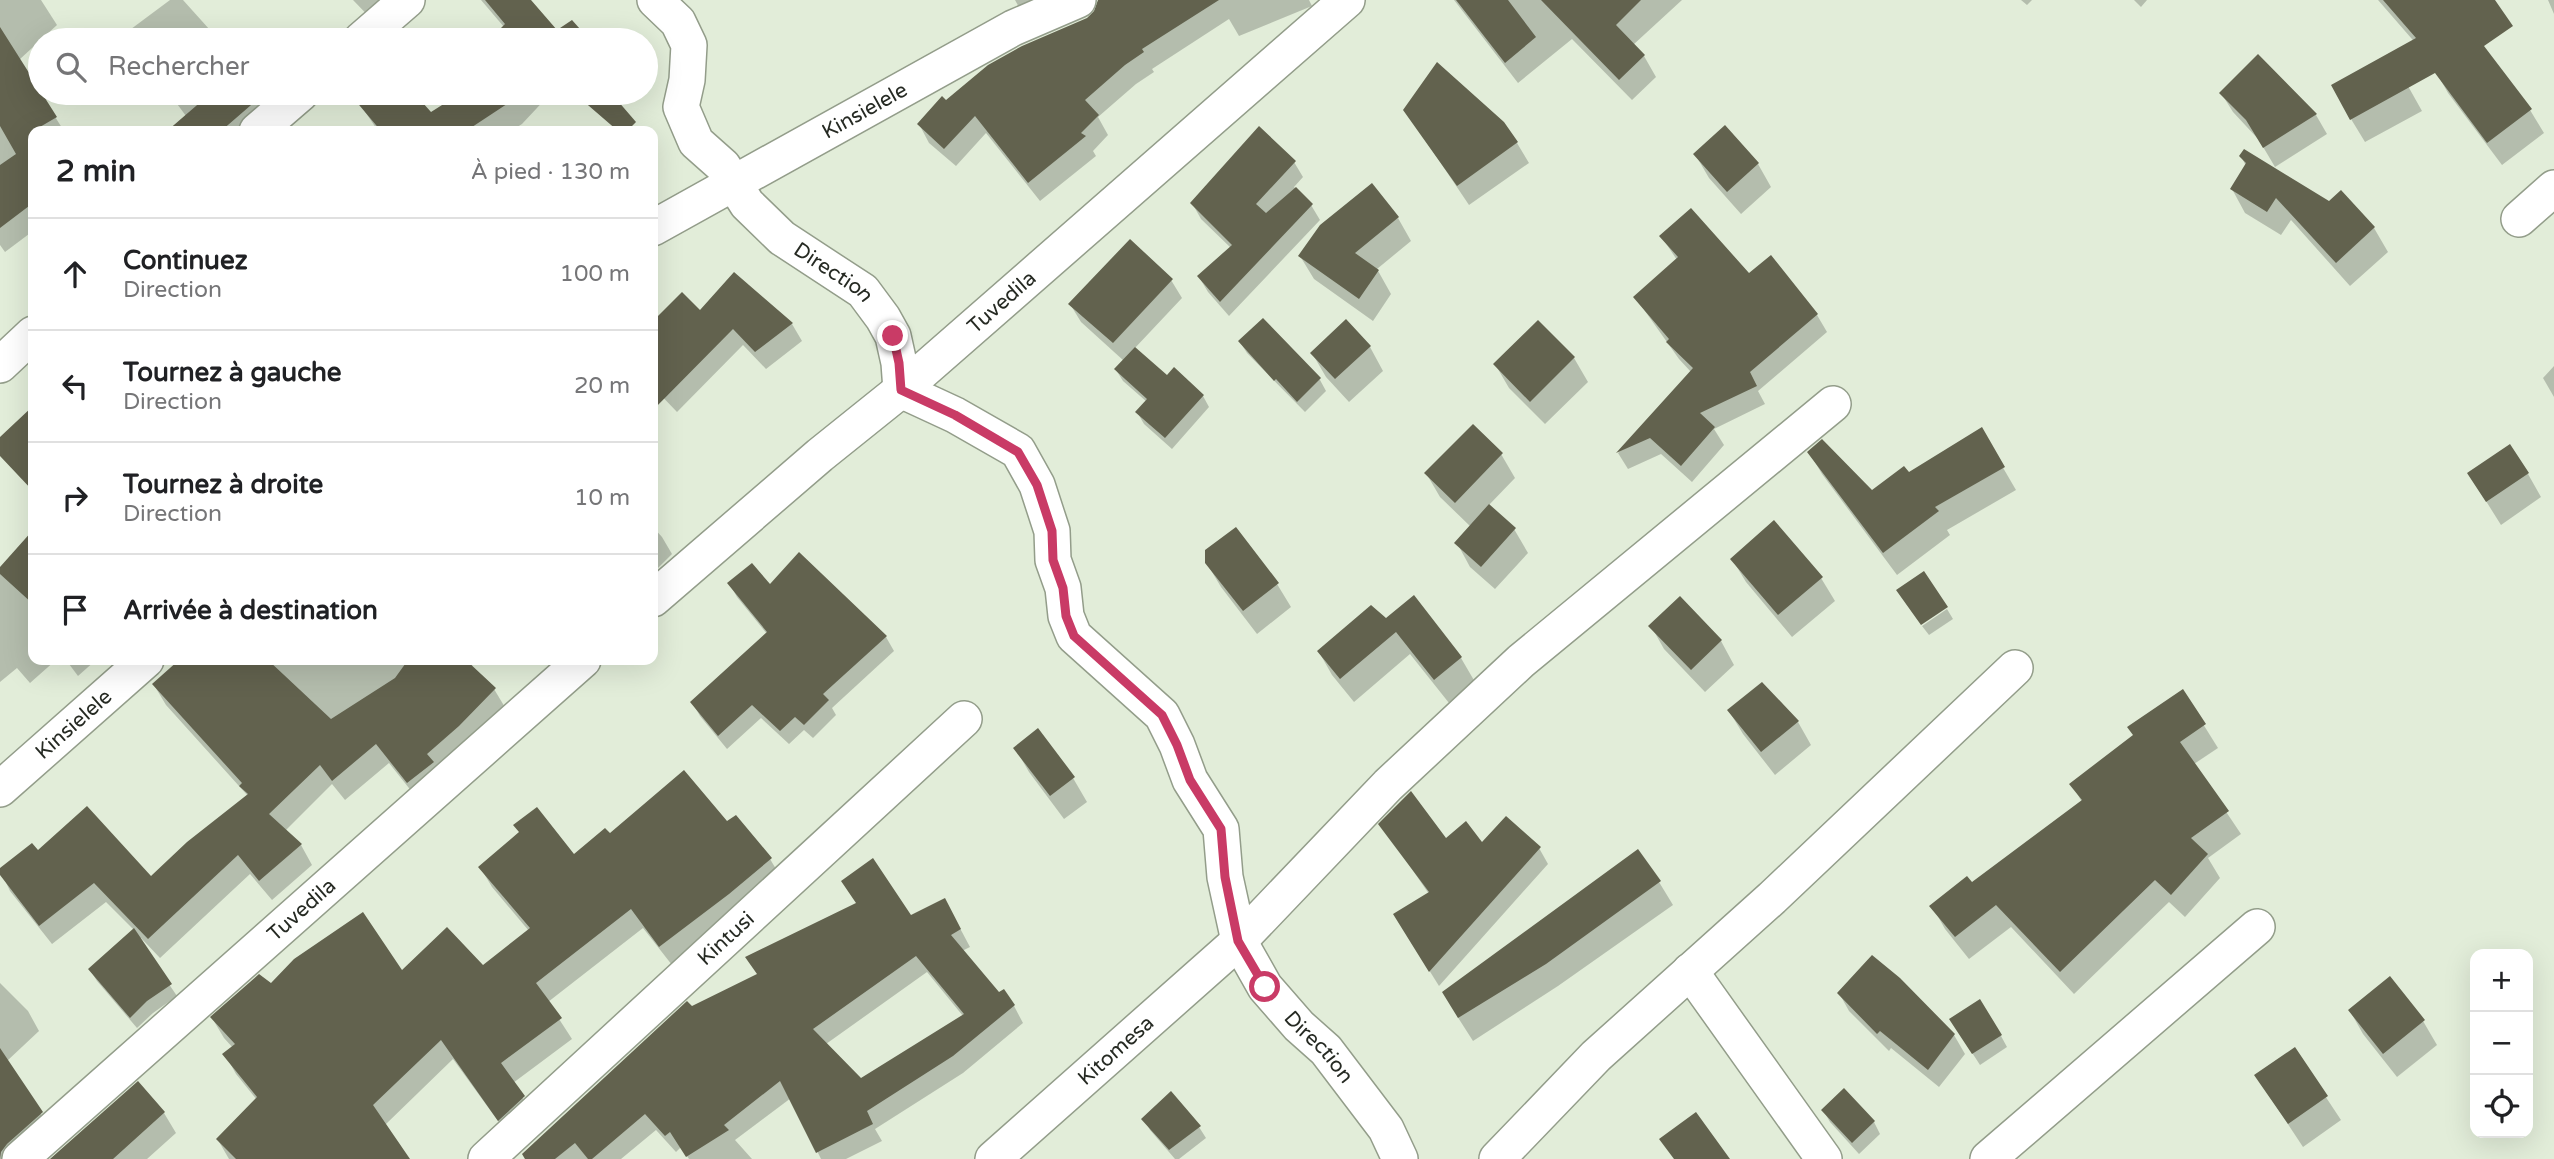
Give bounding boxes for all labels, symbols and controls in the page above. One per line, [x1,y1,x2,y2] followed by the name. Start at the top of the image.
[28,28,658,105] search box
[52,48,90,86] icon: search
[108,51,250,82] text: Rechercher
[818,77,912,145] street label: Kinsielele
[56,153,136,190] text: 2 min
[471,158,630,186] text: À pied · 130 m
[789,237,879,307] street label: Direction
[123,245,248,276] text: Continuez
[56,255,94,293] icon: ahead
[560,260,630,288] text: 100 m
[963,266,1041,339] street label: Tuvedila
[123,276,222,304] text: Direction
[877,320,908,351] route end
[123,357,342,388] text: Tournez à gauche
[56,367,94,405] icon: left
[574,372,630,400] text: 20 m
[123,388,222,416] text: Direction
[123,469,323,500] text: Tournez à droite
[56,479,94,517] icon: right
[574,484,630,512] text: 10 m
[123,500,222,528] text: Direction
[56,591,94,629] icon: arrive
[123,595,378,626] text: Arrivée à destination
[30,684,117,765] street label: Kinsielele
[262,873,341,947] street label: Tuvedila
[693,906,760,971] street label: Kintusi
[2470,949,2533,1138] map controls
[2470,949,2533,1012] button: +
[1249,971,1280,1002] route start
[1279,1006,1359,1088] street label: Direction
[1073,1010,1159,1091] street label: Kitomesa
[2470,1012,2533,1075] button: −
[2470,1075,2533,1138] button: locate

